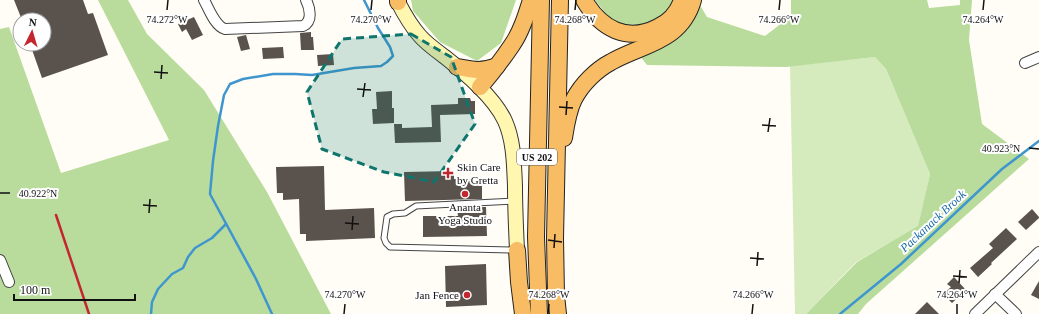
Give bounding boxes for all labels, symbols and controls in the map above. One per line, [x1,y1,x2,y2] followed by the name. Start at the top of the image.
[12,12,52,52] north arrow
[147,14,188,25] text: 74.272°W
[351,14,392,25] text: 74.270°W
[555,14,596,25] text: 74.268°W
[759,14,800,25] text: 74.266°W
[963,14,1004,25] text: 74.264°W
[28,16,37,28] text: N
[982,143,1020,154] text: 40.923°N
[517,149,557,165] road number: US 202
[457,161,501,186] place label: Skin Care by Gretta
[442,167,454,179] marker: Skin Care by Gretta
[897,187,969,256] water label: Packanack Brook
[19,188,57,199] text: 40.922°N
[460,189,470,199] marker: Ananta Yoga Studio
[438,201,493,226] place label: Ananta Yoga Studio
[14,276,135,302] scale bar
[20,283,51,297] text: 100 m
[325,289,366,300] text: 74.270°W
[415,289,459,301] place label: Jan Fence
[529,289,570,300] text: 74.268°W
[733,289,774,300] text: 74.266°W
[937,289,978,300] text: 74.264°W
[462,290,472,300] marker: Jan Fence

